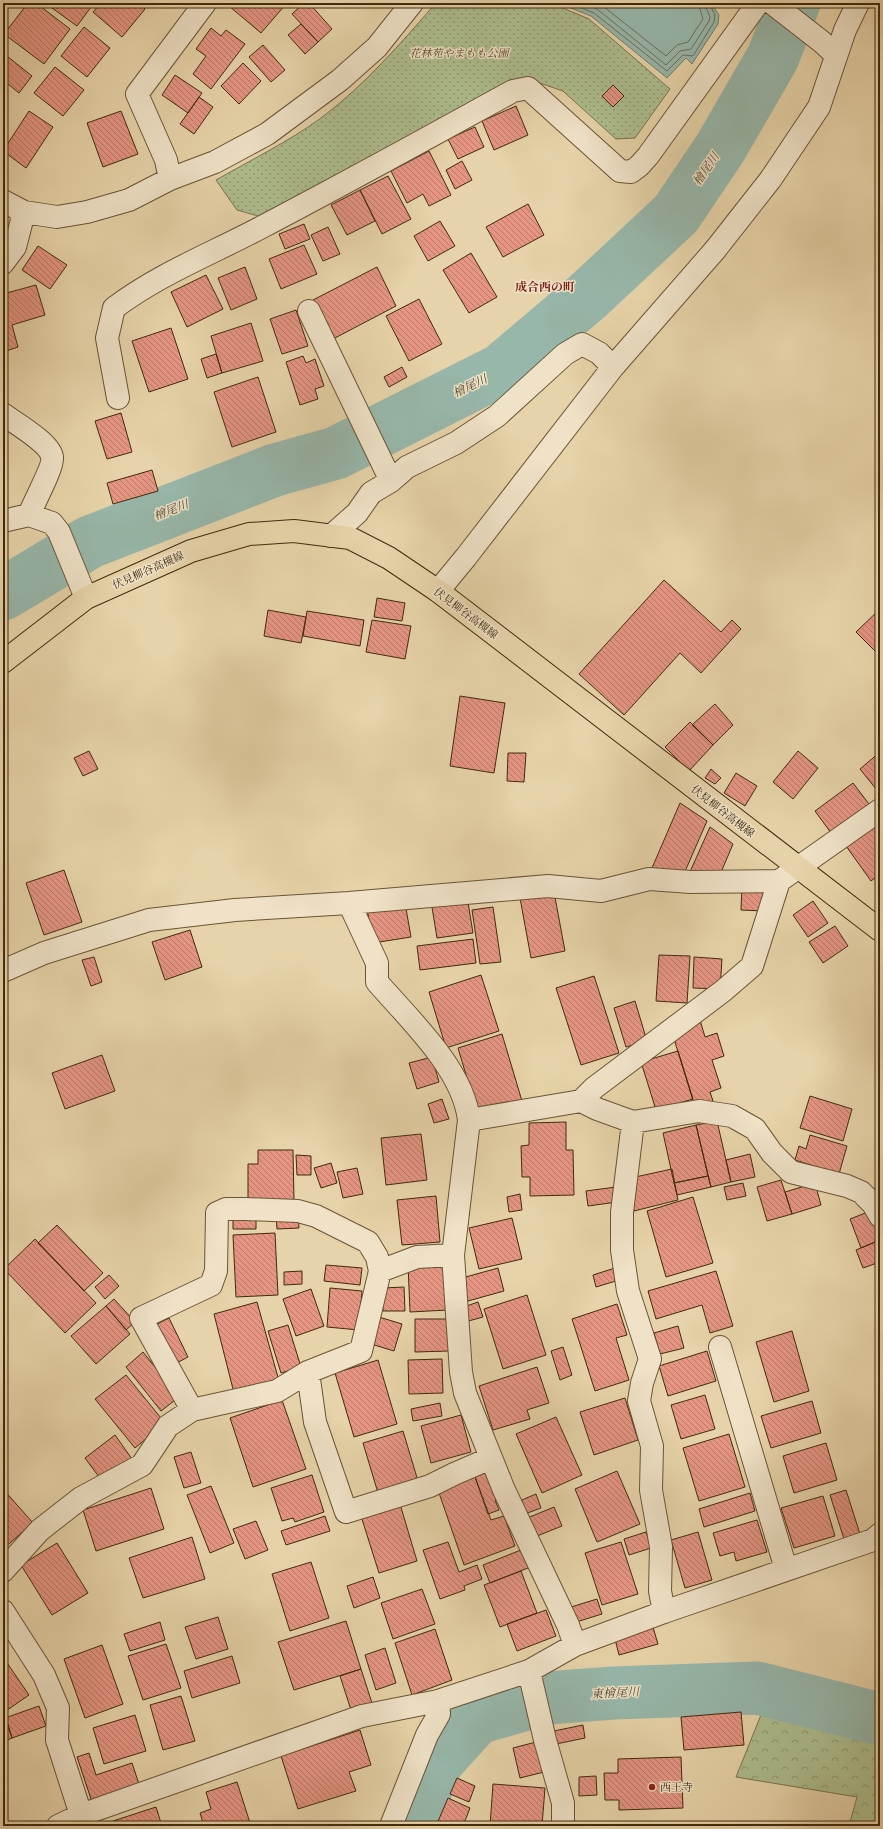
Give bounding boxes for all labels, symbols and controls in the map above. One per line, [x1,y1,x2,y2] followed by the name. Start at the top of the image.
[410,46,510,60] park label: 花林苑やまもも公園
[689,148,723,188] water label: 檜尾川
[515,279,575,294] district label: 成合西の町
[450,370,491,400] water label: 檜尾川
[151,495,192,523] water label: 檜尾川
[110,548,186,592] street label: 伏見柳谷高槻線
[431,584,501,642] street label: 伏見柳谷高槻線
[688,782,758,840] street label: 伏見柳谷高槻線
[591,1684,641,1701] water label: 東檜尾川
[660,1780,693,1794] place label: 西王寺
[647,1782,657,1792] marker: 西王寺

